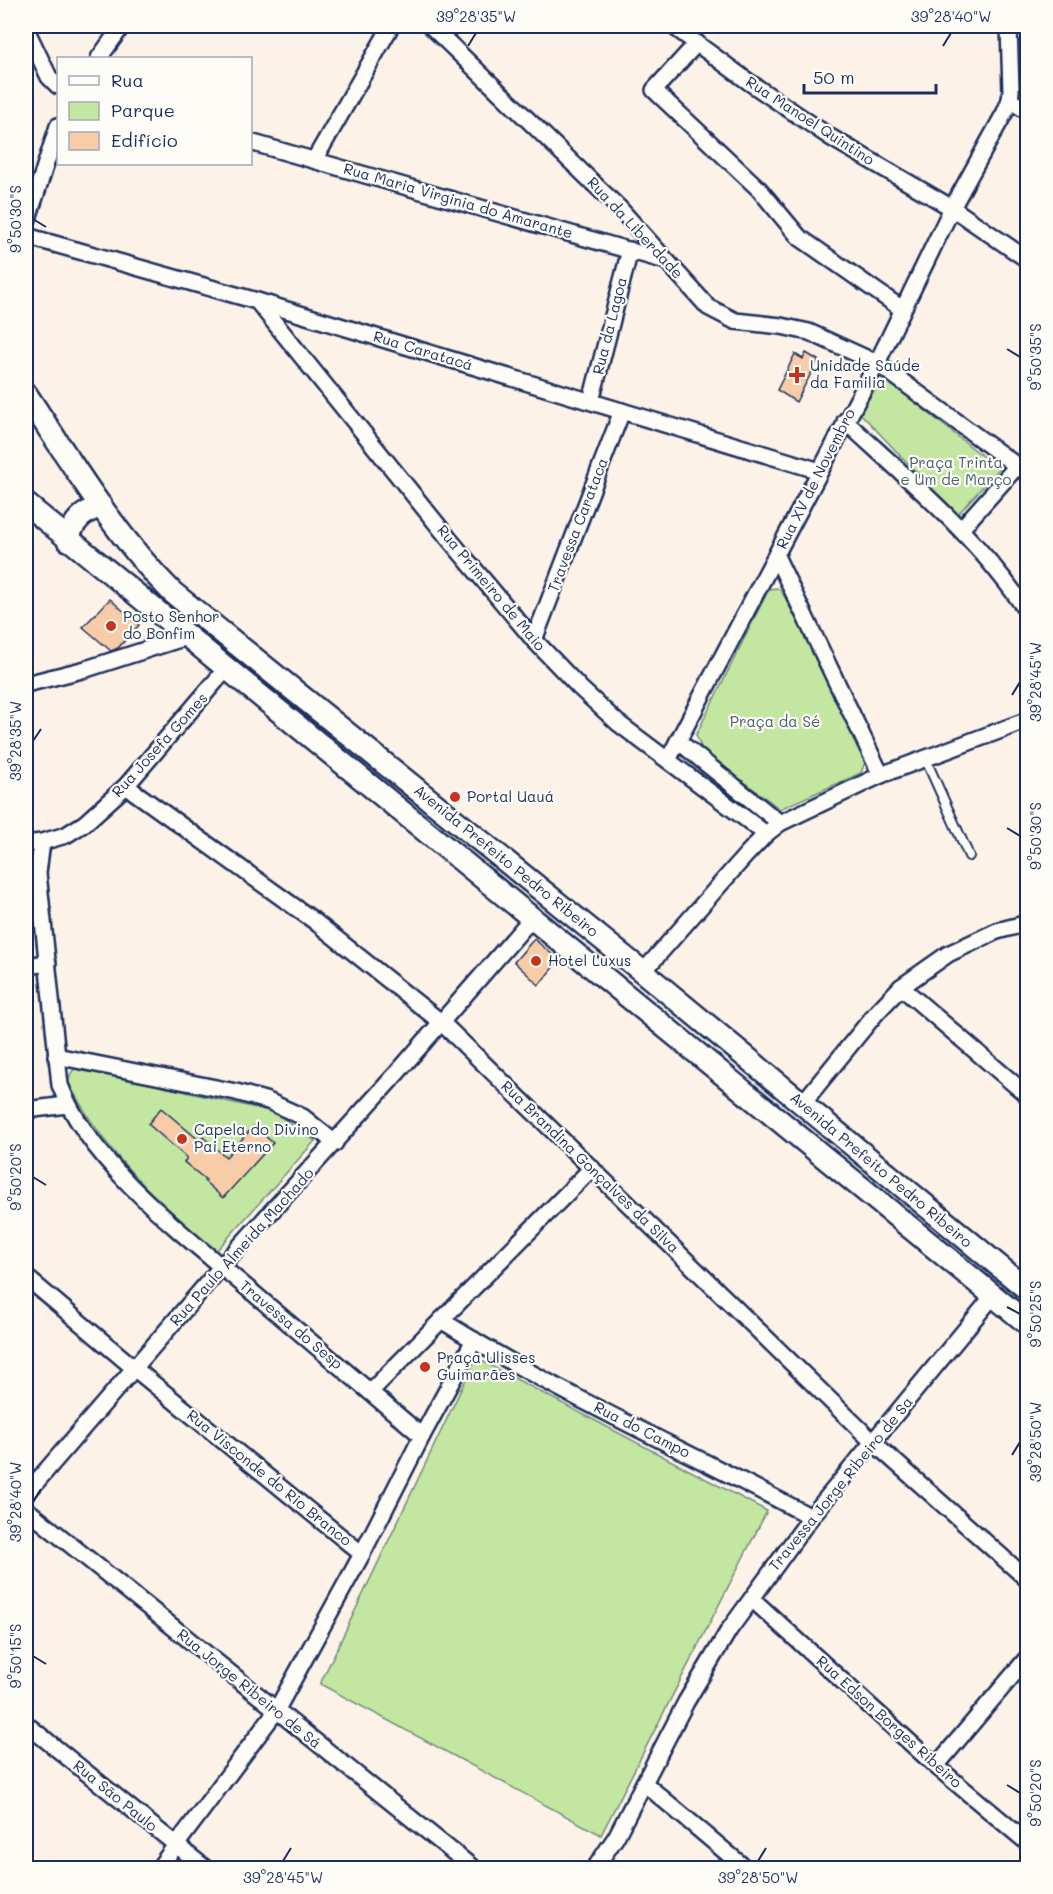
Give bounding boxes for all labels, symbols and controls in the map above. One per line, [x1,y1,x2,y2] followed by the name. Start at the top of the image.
[436,6,516,26] text: 39°28'35"W
[911,6,991,26] text: 39°28'40"W
[57,57,252,165] legend
[804,57,936,95] scale bar
[813,65,855,89] text: 50 m
[111,68,144,92] text: Rua
[742,71,879,169] street label: Rua Manoel Quintino
[111,98,175,122] text: Parque
[111,128,178,152] text: Edifício
[341,158,575,242] street label: Rua Maria Virginia do Amarante
[583,172,688,282] street label: Rua da Liberdade
[5,185,25,253] text: 9°50'30"S
[587,275,631,377] street label: Rua da Lagoa
[1025,323,1045,391] text: 9°50'35"S
[371,325,475,375] street label: Rua Caratacá
[810,355,920,392] place label: Unidade Saúde da Familia
[788,366,806,384] marker: Unidade Saúde da Familia
[771,405,859,552] street label: Rua XV de Novembro
[901,452,1012,489] park label: Praça Trinta e Um de Março
[542,455,612,595] street label: Travessa Carataca
[433,520,550,655] street label: Rua Primeiro de Maio
[123,606,220,643] place label: Posto Senhor do Bonfim
[104,619,118,633] marker: Posto Senhor do Bonfim
[1025,642,1045,722] text: 39°28'45"W
[107,688,212,801] street label: Rua Josefa Gomes
[5,701,25,781] text: 39°28'35"W
[730,711,820,731] park label: Praça da Sé
[410,779,603,941] street label: Avenida Prefeito Pedro Ribeiro
[467,786,554,806] place label: Portal Uauá
[448,790,462,804] marker: Portal Uauá
[1025,802,1045,870] text: 9°50'30"S
[548,950,631,970] place label: Hotel Luxus
[529,954,543,968] marker: Hotel Luxus
[497,1076,684,1257] street label: Rua Brandina Gonçalves da Silva
[786,1087,977,1251] street label: Avenida Prefeito Pedro Ribeiro
[194,1119,318,1156] place label: Capela do Divino Pai Eterno
[175,1132,189,1146] marker: Capela do Divino Pai Eterno
[5,1143,25,1211] text: 9°50'20"S
[165,1163,318,1330] street label: Rua Paulo Almeida Machado
[236,1275,347,1373] street label: Travessa do Sesp
[1025,1281,1045,1347] text: 9°50'25"S
[437,1347,536,1384] place label: Praça Ulisses Guimarães
[418,1360,432,1374] marker: Praça Ulisses Guimarães
[764,1392,917,1575] street label: Travessa Jorge Ribeiro de Sa
[591,1396,694,1462] street label: Rua do Campo
[1025,1402,1045,1482] text: 39°28'50"W
[183,1404,356,1550] street label: Rua Visconde do Rio Branco
[5,1462,25,1542] text: 39°28'40"W
[5,1623,25,1689] text: 9°50'15"S
[174,1624,326,1753] street label: Rua Jorge Ribeiro de Sá
[813,1651,967,1792] street label: Rua Edson Borges Ribeiro
[69,1755,162,1835] street label: Rua São Paulo
[1025,1759,1045,1827] text: 9°50'20"S
[243,1867,323,1887] text: 39°28'45"W
[718,1867,798,1887] text: 39°28'50"W

